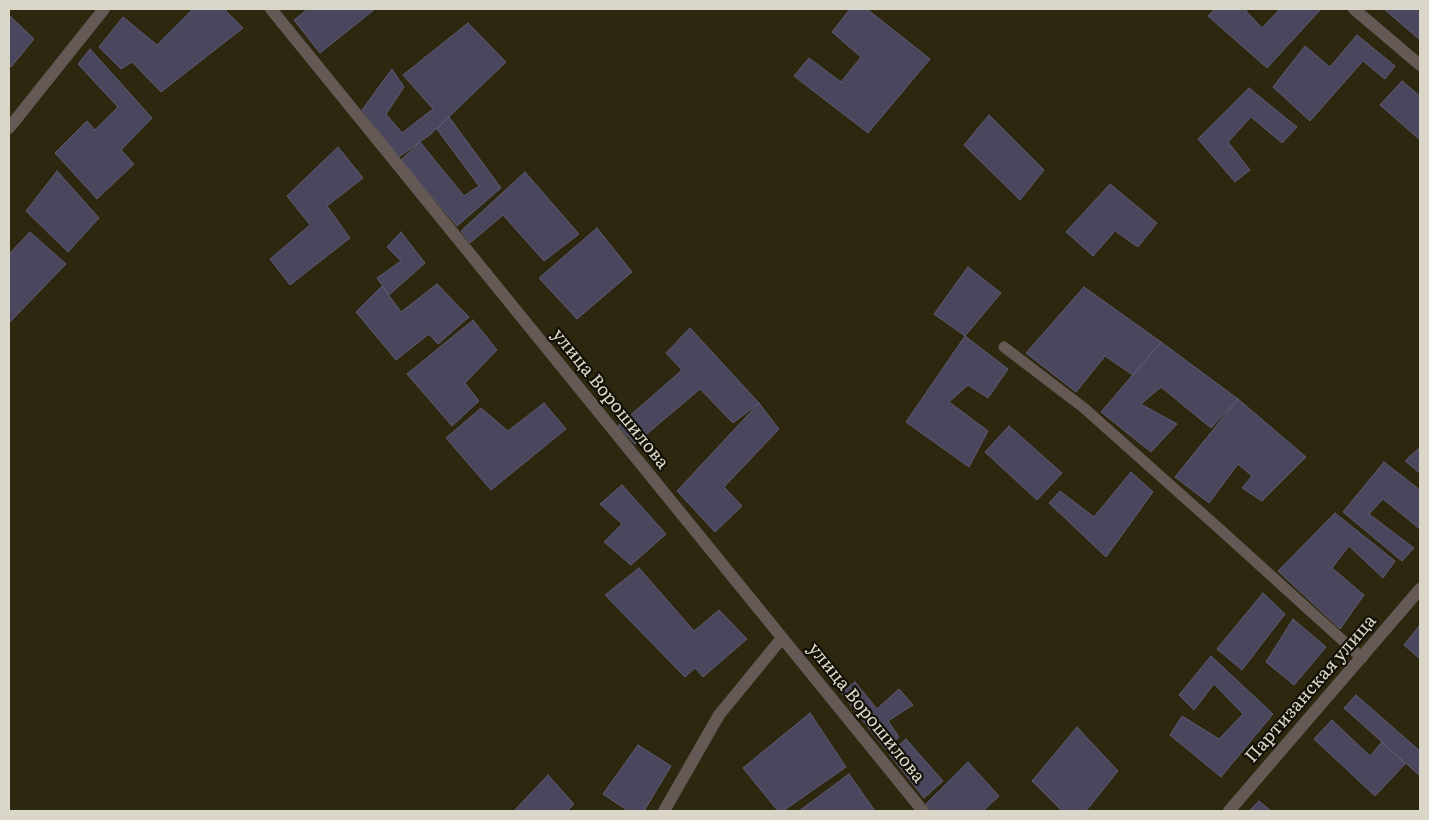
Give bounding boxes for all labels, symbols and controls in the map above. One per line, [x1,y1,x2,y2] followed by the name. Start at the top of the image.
[547,325,673,473] street label: улица Ворошилова
[1241,611,1381,767] street label: Партизанская улица
[803,639,929,787] street label: улица Ворошилова

